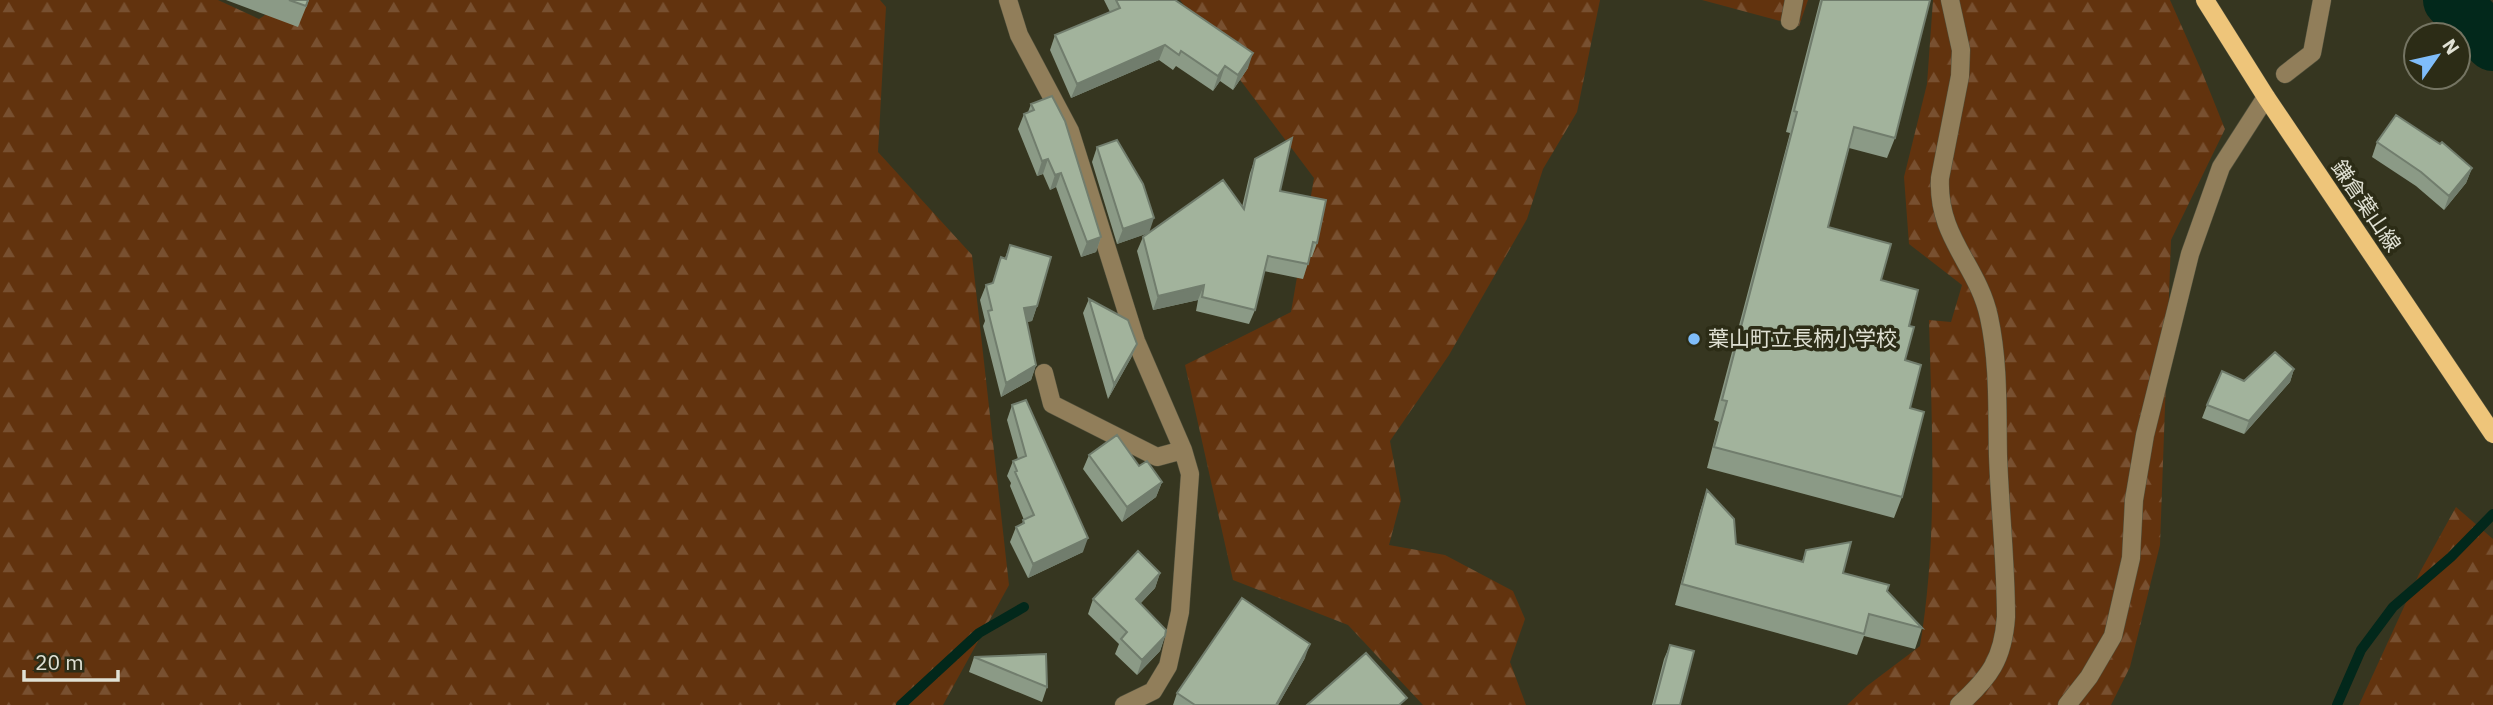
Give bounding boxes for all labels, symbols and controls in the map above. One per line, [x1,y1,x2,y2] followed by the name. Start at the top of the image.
[2402,21,2472,91] north arrow
[2437,34,2465,59] text: N
[2326,154,2408,257] street label: 鎌倉葉山線
[1708,324,1897,352] place label: 葉山町立長柄小学校
[1686,331,1702,347] marker: 葉山町立長柄小学校
[24,638,119,682] scale bar
[35,648,84,676] text: 20 m

